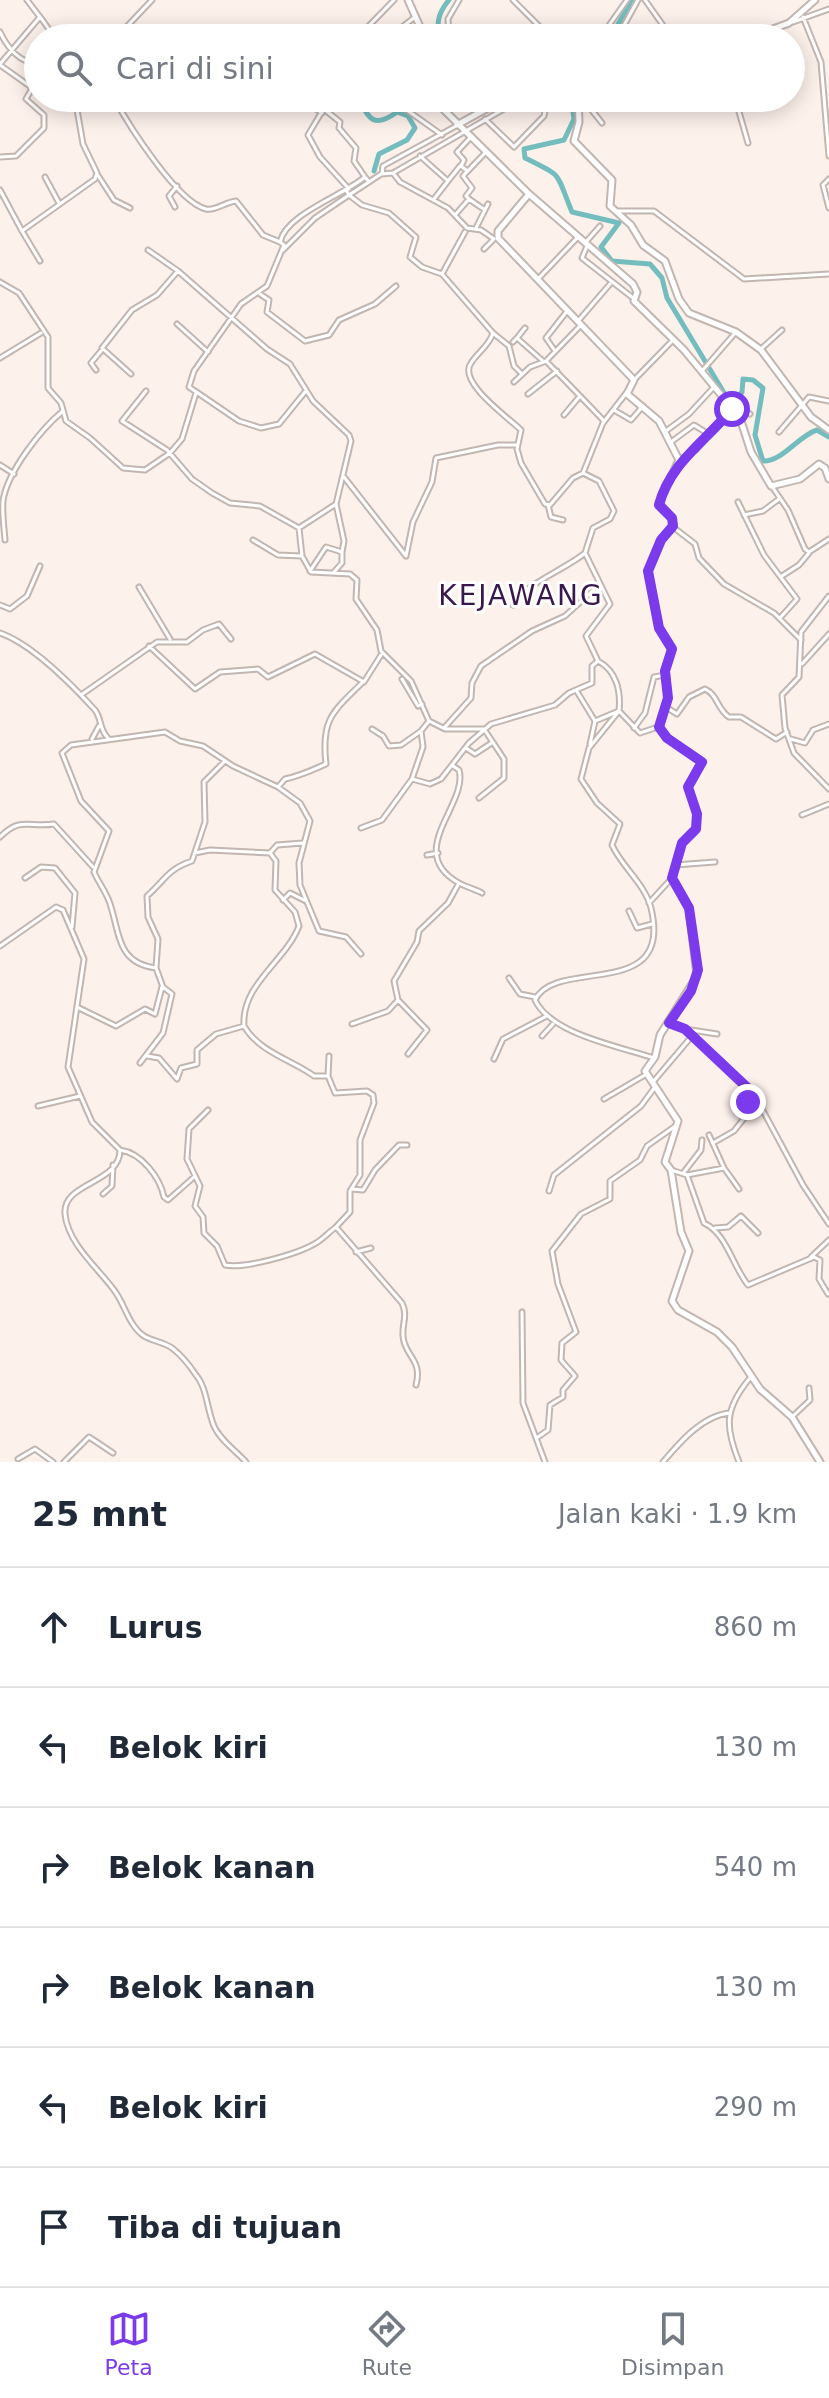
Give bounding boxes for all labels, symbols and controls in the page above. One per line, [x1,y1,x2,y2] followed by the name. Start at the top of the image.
[24,24,805,112] search box
[52,46,96,90] icon: search
[116,51,274,86] text: Cari di sini
[714,391,750,427] route start
[438,579,604,612] district label: KEJAWANG
[730,1084,766,1120] route end
[32,1494,167,1534] text: 25 mnt
[558,1499,797,1529] text: Jalan kaki · 1.9 km
[32,1605,76,1649] icon: ahead
[108,1610,202,1645] text: Lurus
[714,1612,797,1642] text: 860 m
[32,1725,76,1769] icon: left
[108,1730,268,1765] text: Belok kiri
[714,1732,797,1762] text: 130 m
[32,1845,76,1889] icon: right
[108,1850,316,1885] text: Belok kanan
[714,1852,797,1882] text: 540 m
[32,1965,76,2009] icon: right
[108,1970,316,2005] text: Belok kanan
[714,1972,797,2002] text: 130 m
[32,2085,76,2129] icon: left
[108,2090,268,2125] text: Belok kiri
[714,2092,797,2122] text: 290 m
[32,2205,76,2249] icon: arrive
[108,2210,342,2245] text: Tiba di tujuan
[105,2307,153,2380] tab: Peta
[362,2307,412,2380] tab: Rute
[621,2307,724,2380] tab: Disimpan

